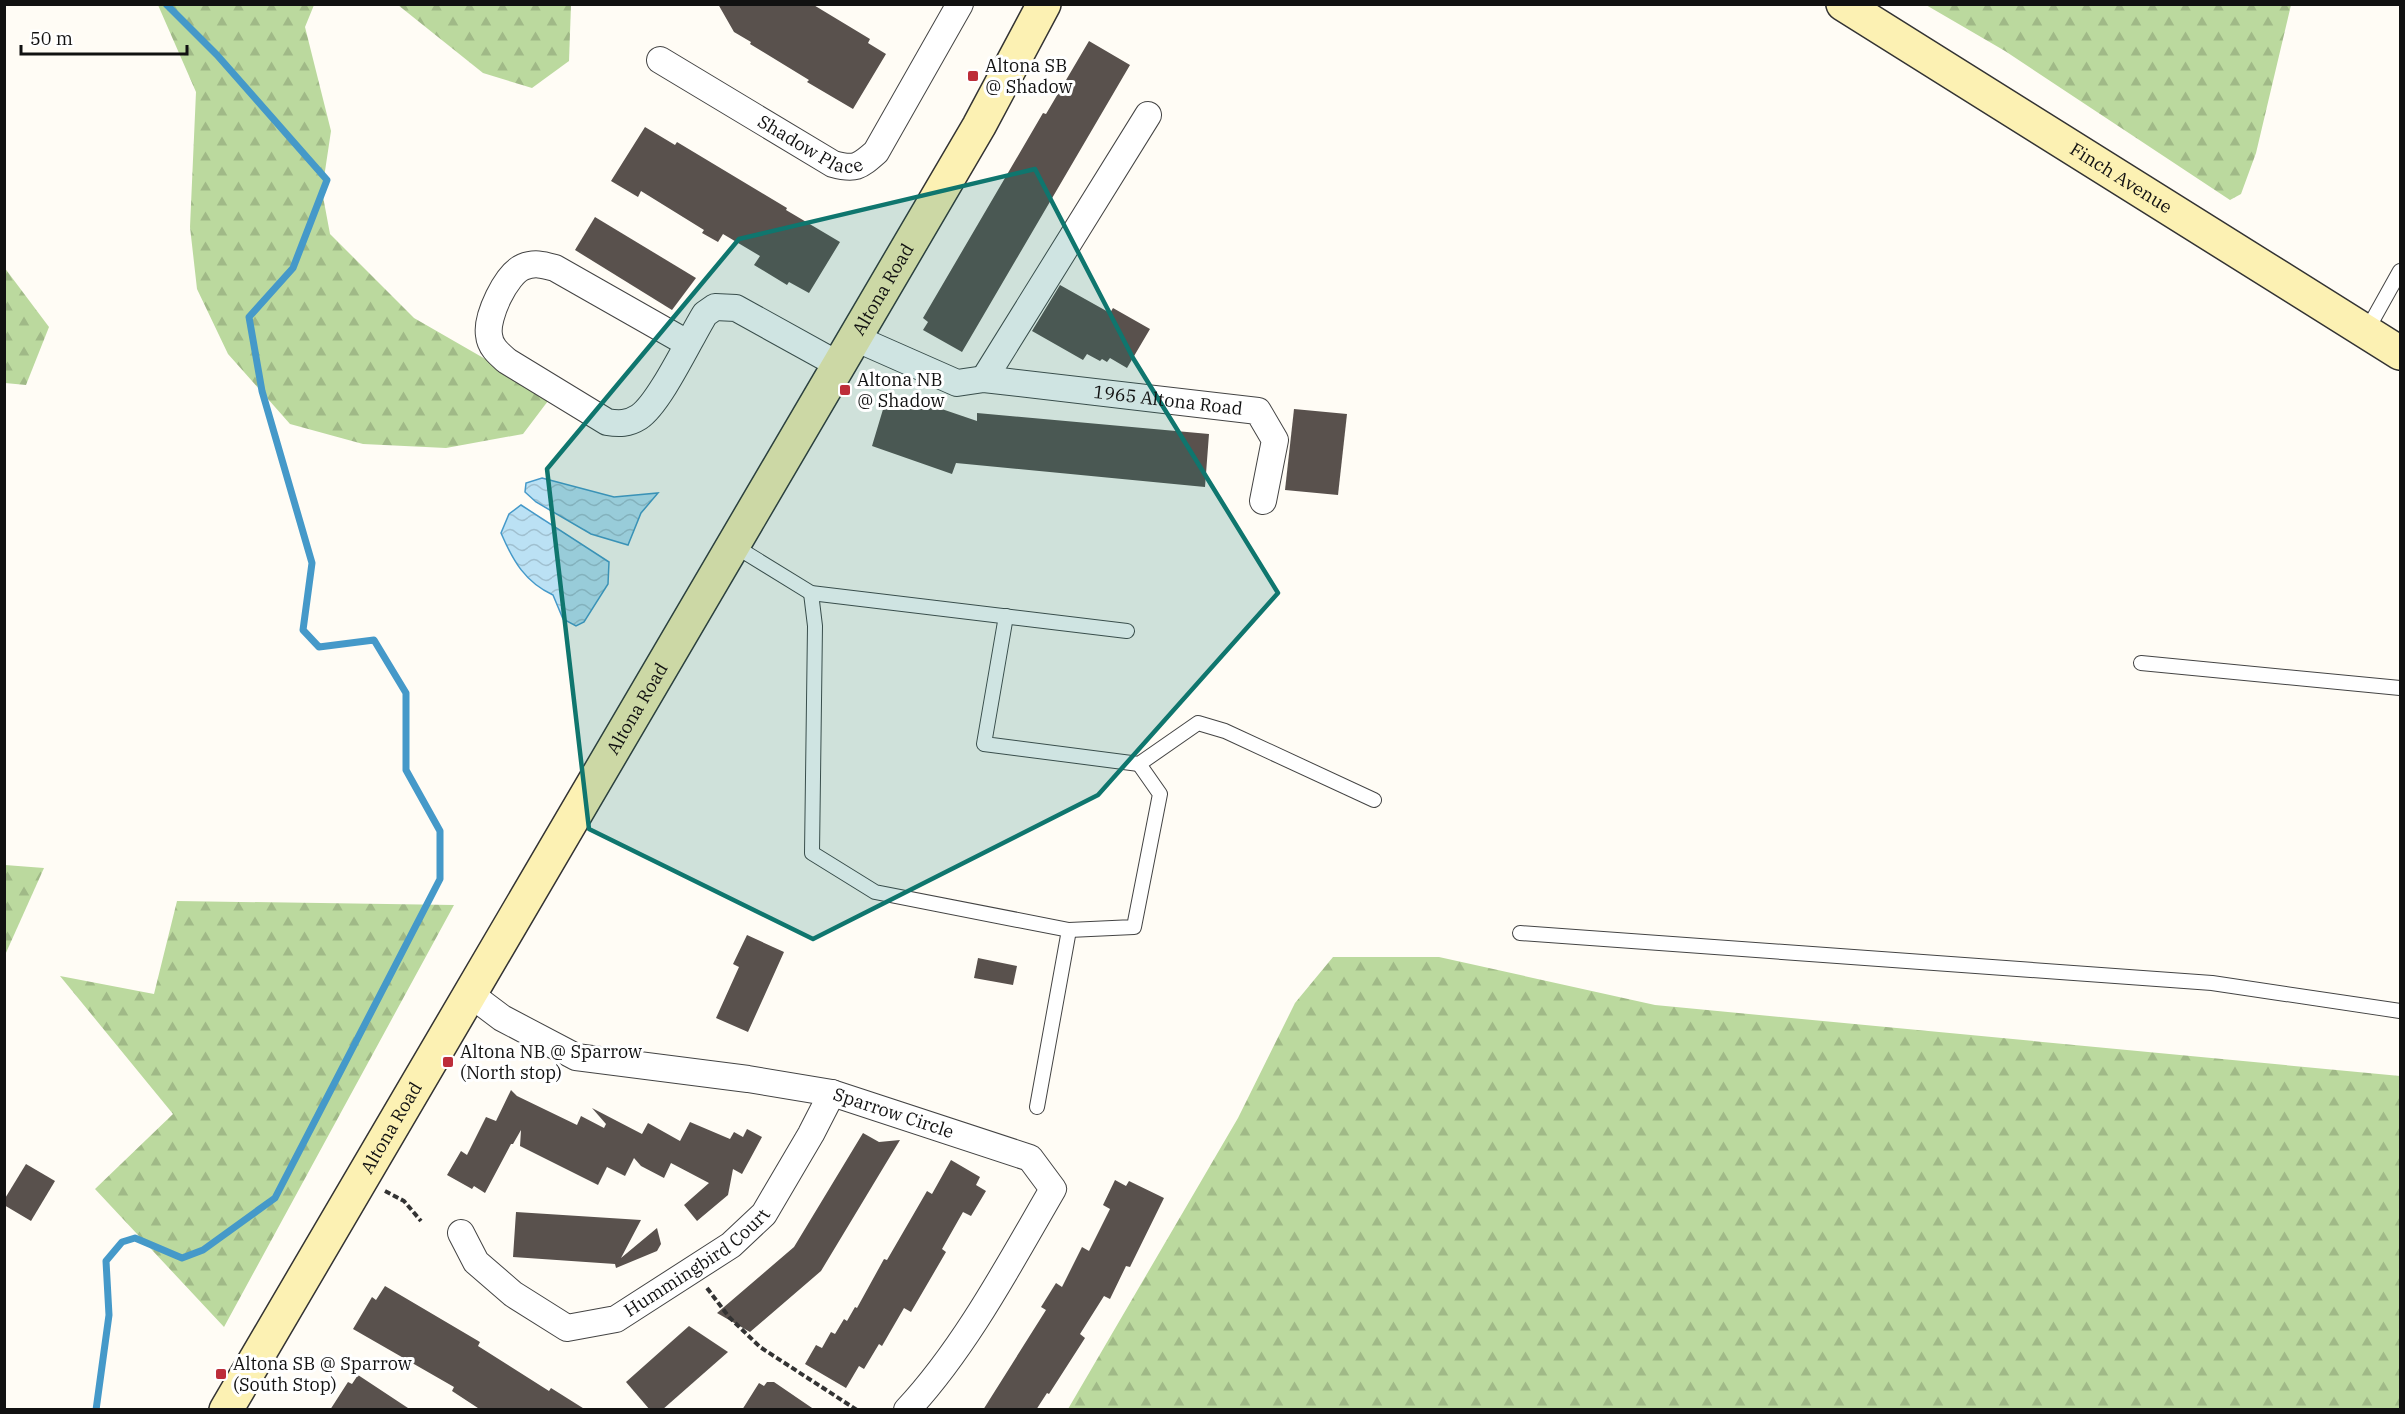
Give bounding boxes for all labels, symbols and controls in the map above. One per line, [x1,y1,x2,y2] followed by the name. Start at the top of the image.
[21,18,188,56] scale bar
[30,27,73,50] text: 50 m
[985,54,1072,98] place label: Altona SB @ Shadow
[966,69,980,83] marker: Altona SB @ Shadow
[754,109,866,178] street label: Shadow Place
[2066,137,2176,218] street label: Finch Avenue
[847,239,919,339] street label: Altona Road
[857,368,944,412] place label: Altona NB @ Shadow
[1092,380,1244,420] street label: 1965 Altona Road
[838,383,852,397] marker: Altona NB @ Shadow
[601,658,673,759] street label: Altona Road
[460,1040,642,1084] place label: Altona NB @ Sparrow (North stop)
[441,1055,455,1069] marker: Altona NB @ Sparrow (North stop)
[355,1078,427,1178] street label: Altona Road
[831,1082,957,1143] street label: Sparrow Circle
[620,1205,775,1322] street label: Hummingbird Court
[233,1352,412,1396] place label: Altona SB @ Sparrow (South Stop)
[214,1367,228,1381] marker: Altona SB @ Sparrow (South Stop)

